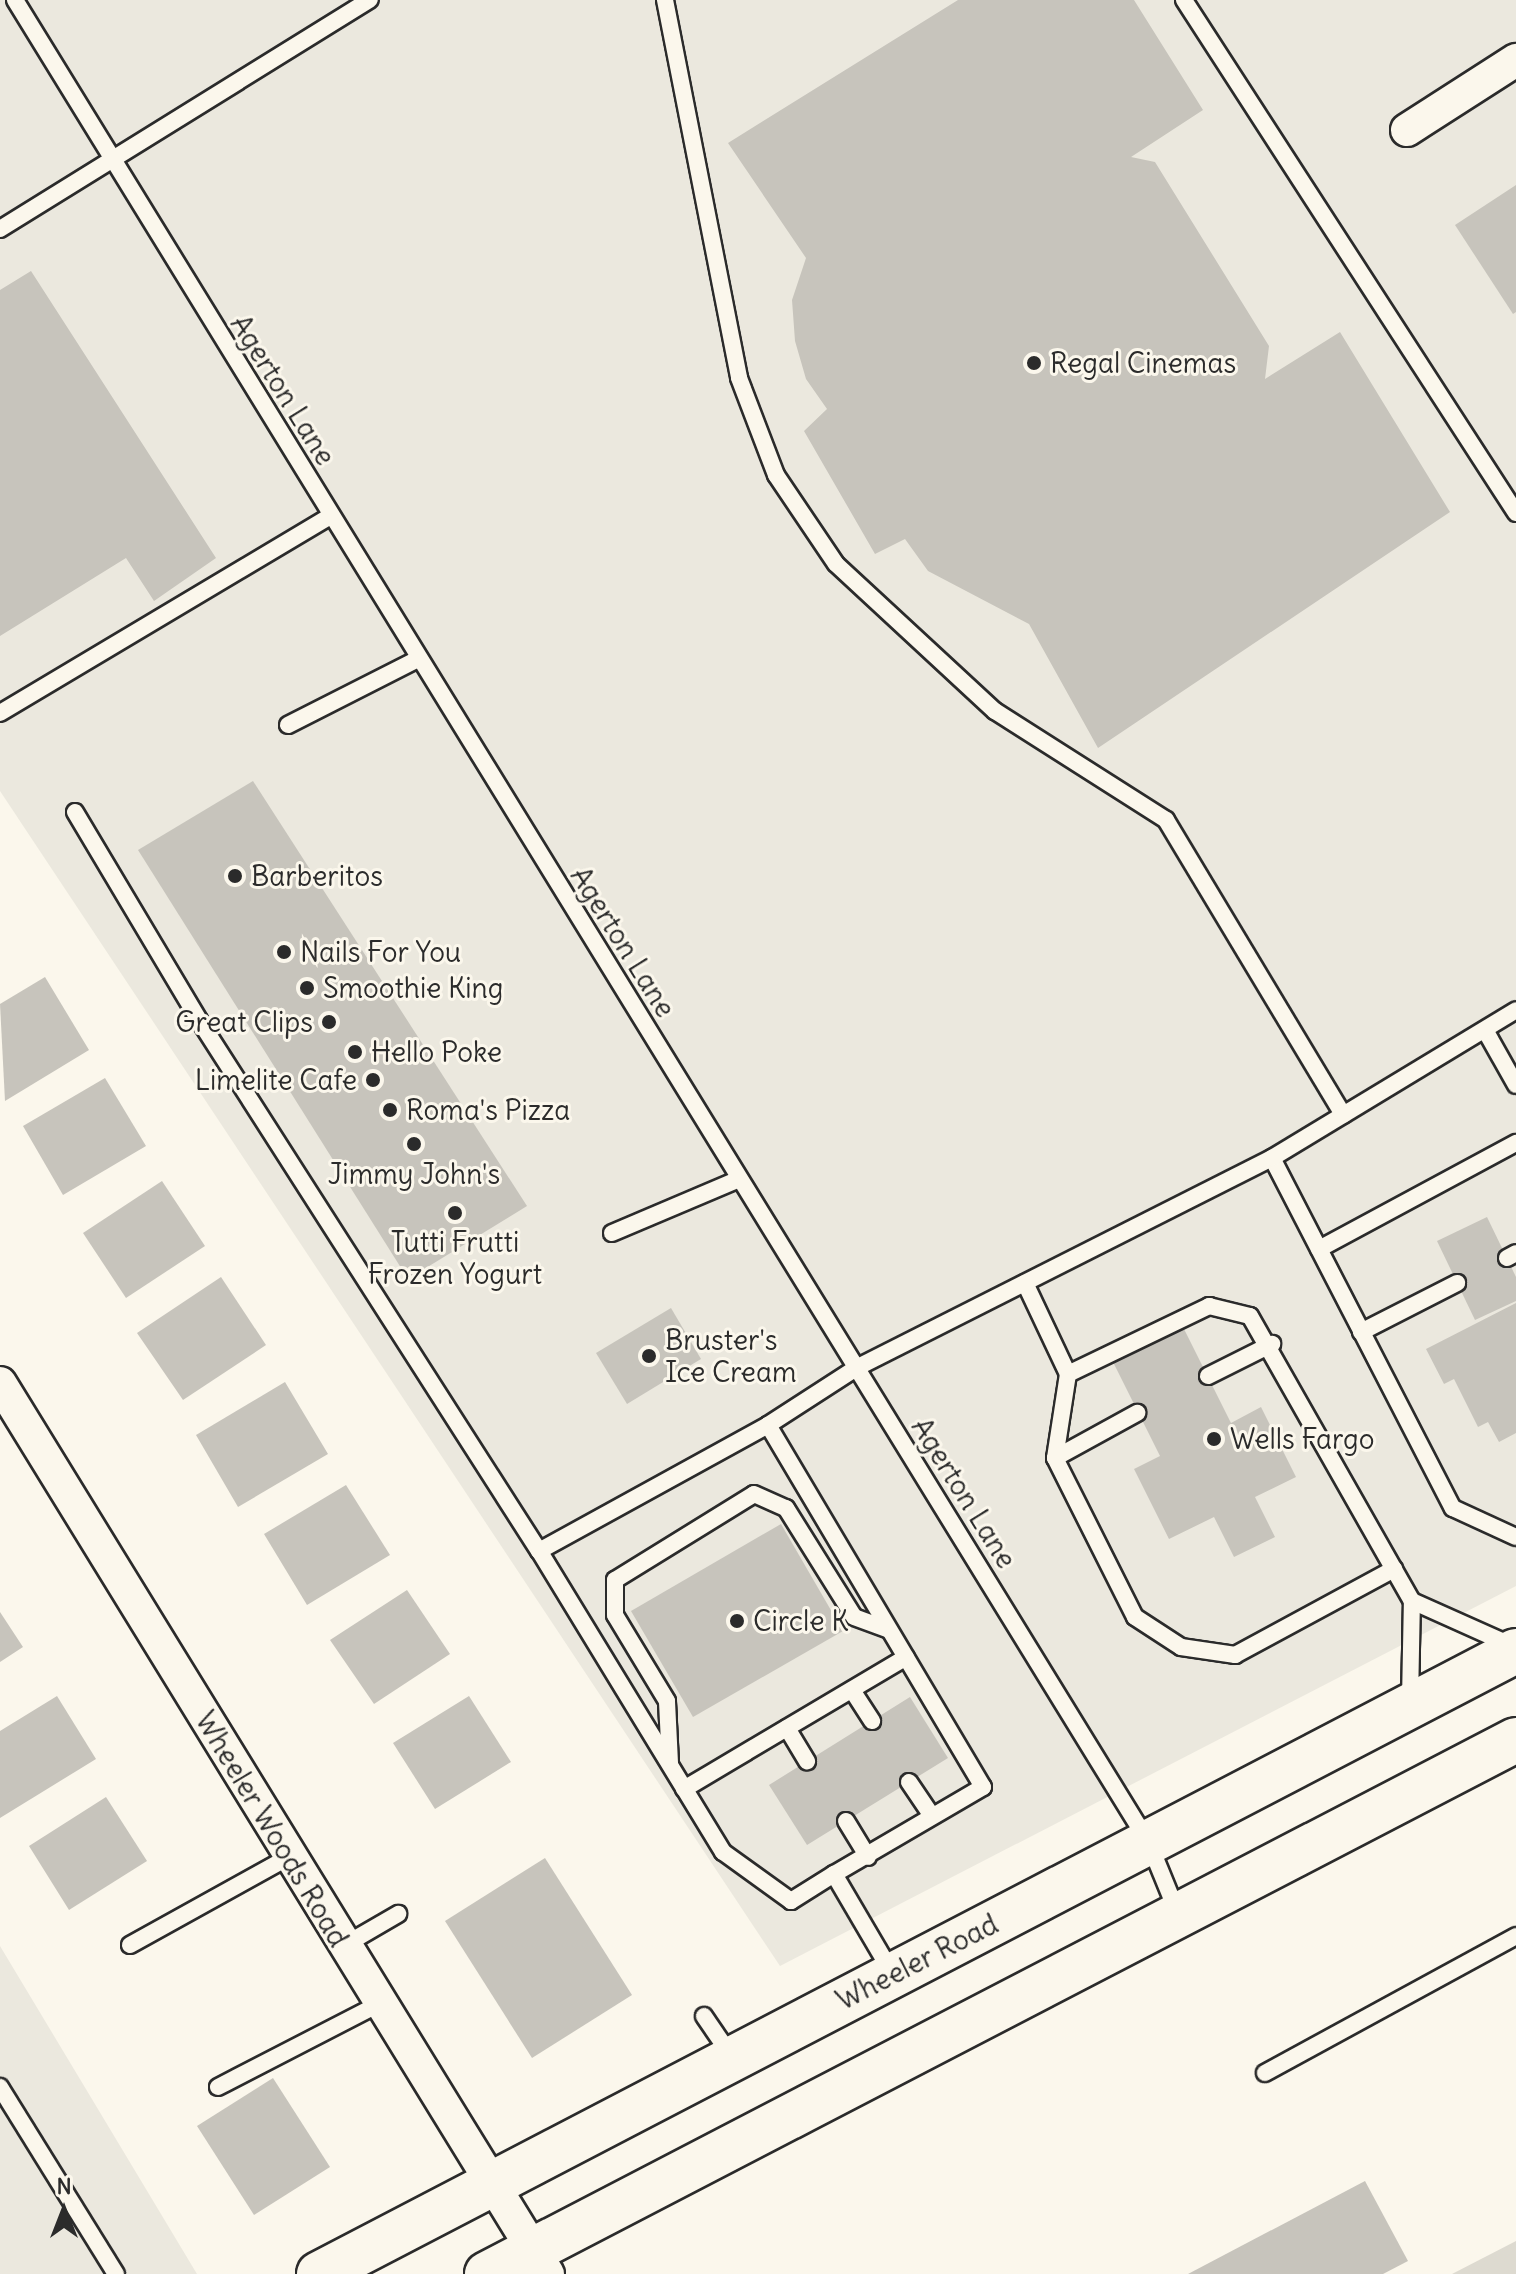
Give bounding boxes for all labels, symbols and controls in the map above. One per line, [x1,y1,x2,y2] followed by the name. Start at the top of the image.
[224,309,342,471] street label: Agerton Lane
[1050,346,1236,380] place label: Regal Cinemas
[1025,354,1043,372] marker: Regal Cinemas
[251,859,383,893] place label: Barberitos
[564,861,682,1023] street label: Agerton Lane
[226,867,244,885] marker: Barberitos
[300,935,461,969] place label: Nails For You
[275,943,293,961] marker: Nails For You
[323,971,503,1005] place label: Smoothie King
[298,979,316,997] marker: Smoothie King
[175,1005,313,1039] place label: Great Clips
[320,1013,338,1031] marker: Great Clips
[371,1035,502,1069] place label: Hello Poke
[346,1043,364,1061] marker: Hello Poke
[195,1063,357,1097] place label: Limelite Cafe
[364,1071,382,1089] marker: Limelite Cafe
[406,1093,570,1127] place label: Roma's Pizza
[381,1101,399,1119] marker: Roma's Pizza
[405,1135,423,1153] marker: Jimmy John's
[328,1157,500,1191] place label: Jimmy John's
[446,1204,464,1222] marker: Tutti Frutti Frozen Yogurt
[368,1225,542,1291] place label: Tutti Frutti Frozen Yogurt
[665,1323,796,1389] place label: Bruster's Ice Cream
[640,1347,658,1365] marker: Bruster's Ice Cream
[905,1412,1023,1574] street label: Agerton Lane
[1230,1422,1374,1456] place label: Wells Fargo
[1205,1430,1223,1448] marker: Wells Fargo
[753,1604,848,1638] place label: Circle K
[728,1612,746,1630] marker: Circle K
[188,1705,356,1953] street label: Wheeler Woods Road
[831,1907,1003,2017] street label: Wheeler Road
[24,2170,104,2250] north arrow
[56,2172,72,2200] text: N

